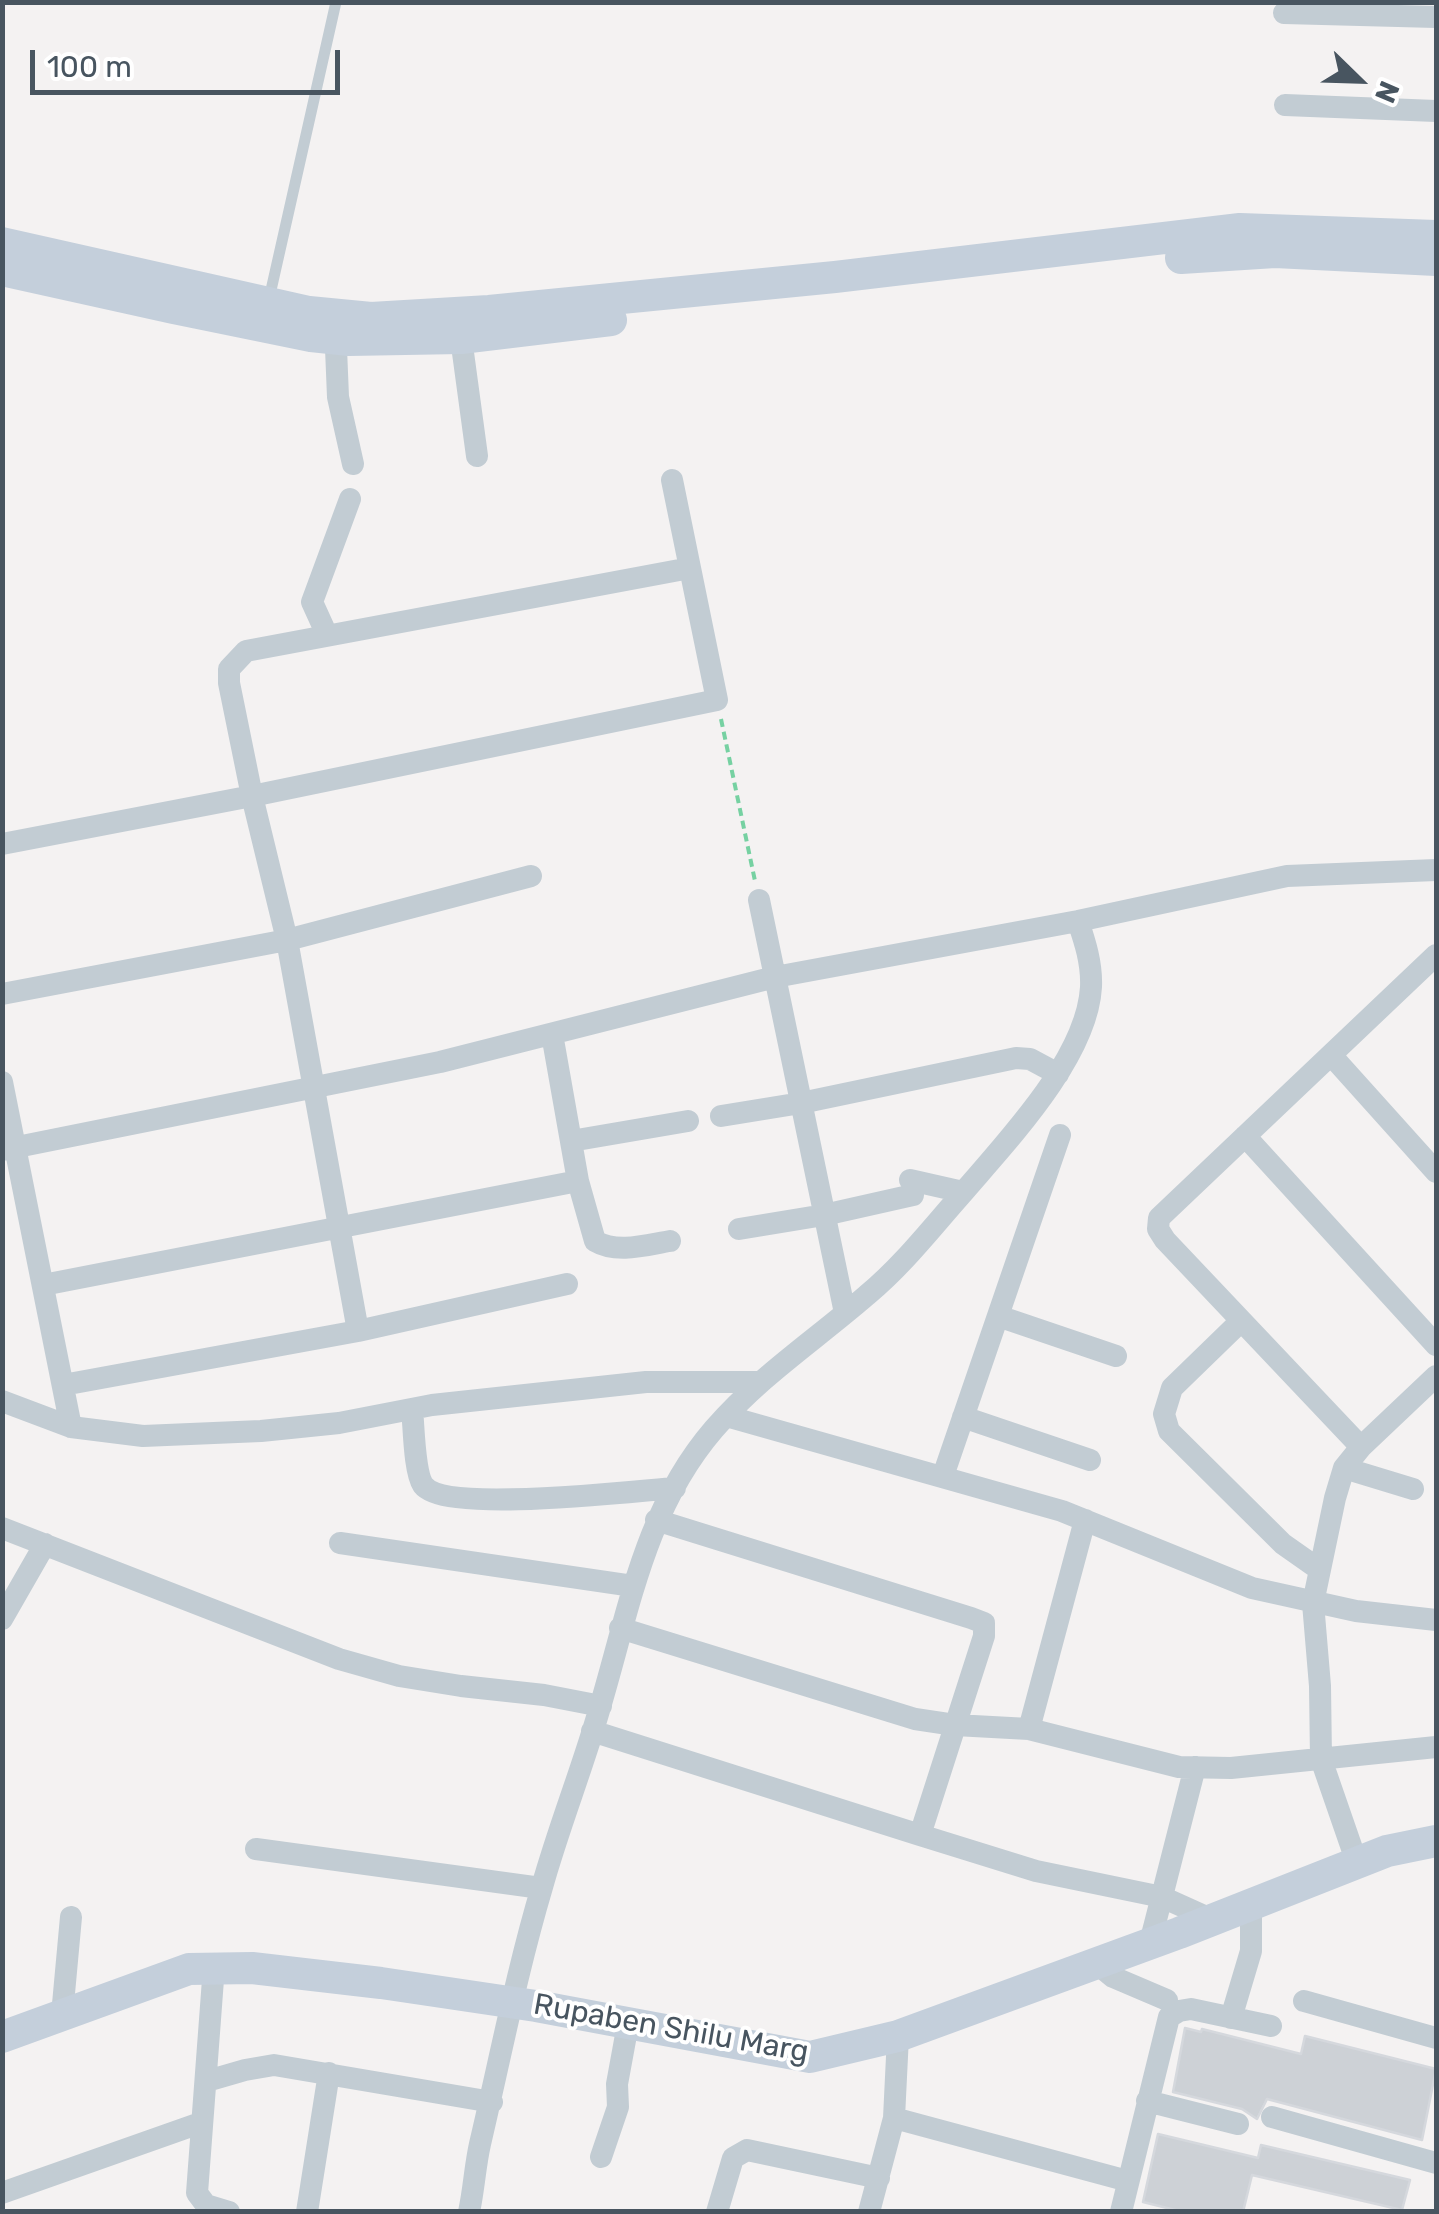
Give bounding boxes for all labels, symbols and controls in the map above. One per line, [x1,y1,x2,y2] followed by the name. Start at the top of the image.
[35,30,345,92] scale bar
[1309,30,1409,130] north arrow
[47,49,132,85] text: 100 m
[1368,76,1406,108] text: N
[531,1987,811,2071] street label: Rupaben Shilu Marg

